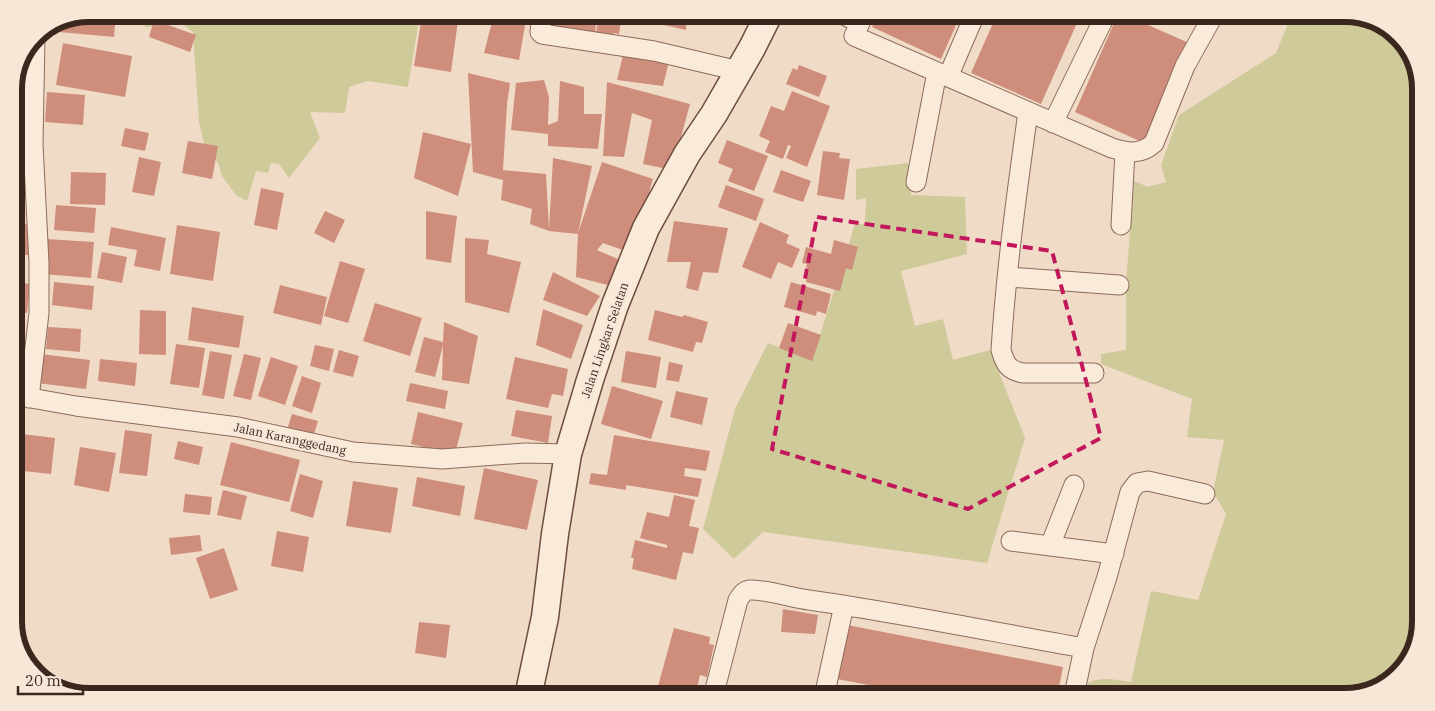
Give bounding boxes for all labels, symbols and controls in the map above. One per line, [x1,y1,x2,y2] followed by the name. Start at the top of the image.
[578,280,631,400] street label: Jalan Lingkar Selatan
[233,419,348,458] street label: Jalan Karanggedang
[18,664,82,696] scale bar
[25,671,61,690] text: 20 m

